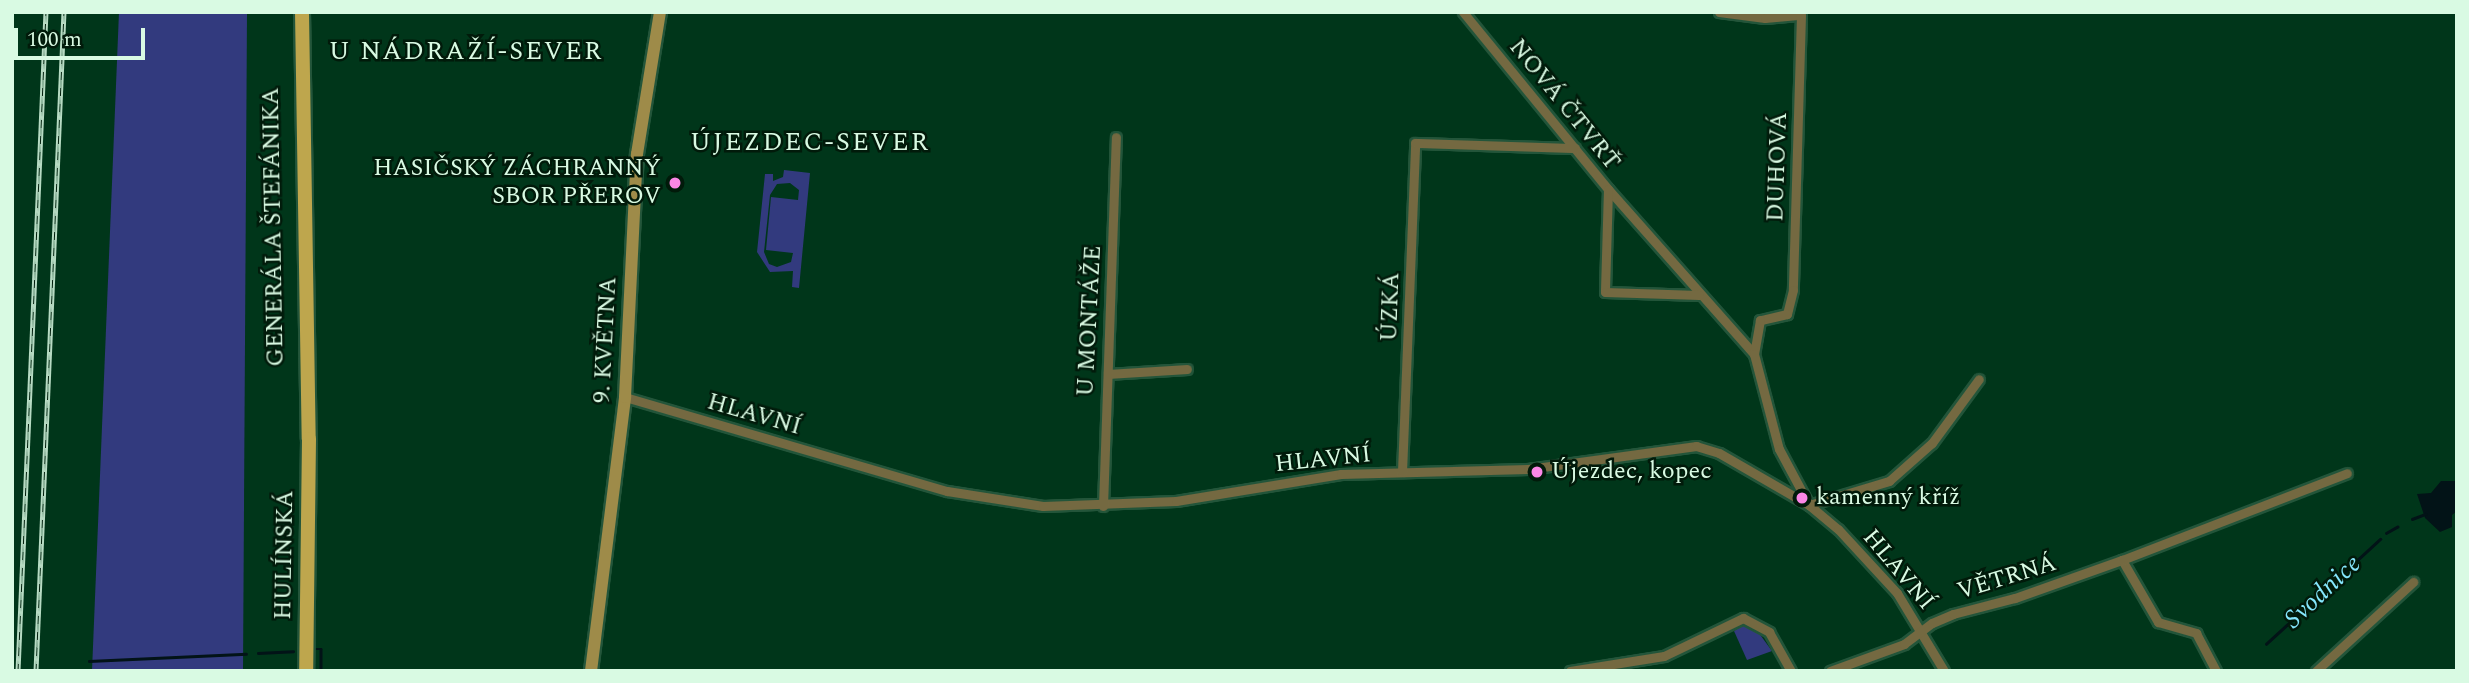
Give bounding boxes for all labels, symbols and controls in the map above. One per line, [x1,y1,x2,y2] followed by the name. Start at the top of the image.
[18,14,149,58] scale bar
[27,24,82,56] text: 100 m
[1502,34,1626,176] street label: NOVÁ ČTVRŤ
[331,36,601,68] district label: U NÁDRAŽÍ-SEVER
[257,87,291,367] street label: GENERÁLA ŠTEFÁNIKA
[1762,112,1794,222] street label: DUHOVÁ
[692,127,928,159] district label: ÚJEZDEC-SEVER
[373,155,661,211] place label: HASIČSKÝ ZÁCHRANNÝ SBOR PŘEROV
[667,175,683,191] marker: HASIČSKÝ ZÁCHRANNÝ SBOR PŘEROV
[1072,245,1108,397] street label: U MONTÁŽE
[1375,272,1407,342] street label: ÚZKÁ
[588,276,624,404] street label: 9. KVĚTNA
[704,388,804,442] street label: HLAVNÍ
[1274,441,1372,479] street label: HLAVNÍ
[1551,458,1712,486] place label: Újezdec, kopec
[1529,464,1545,480] marker: Újezdec, kopec
[1816,484,1960,512] place label: kamenný kříž
[269,490,301,620] street label: HULÍNSKÁ
[1794,490,1810,506] marker: kamenný kříž
[1856,524,1940,616] street label: HLAVNÍ
[1954,549,2060,607] street label: VĚTRNÁ
[2278,549,2368,635] water label: Svodnice

